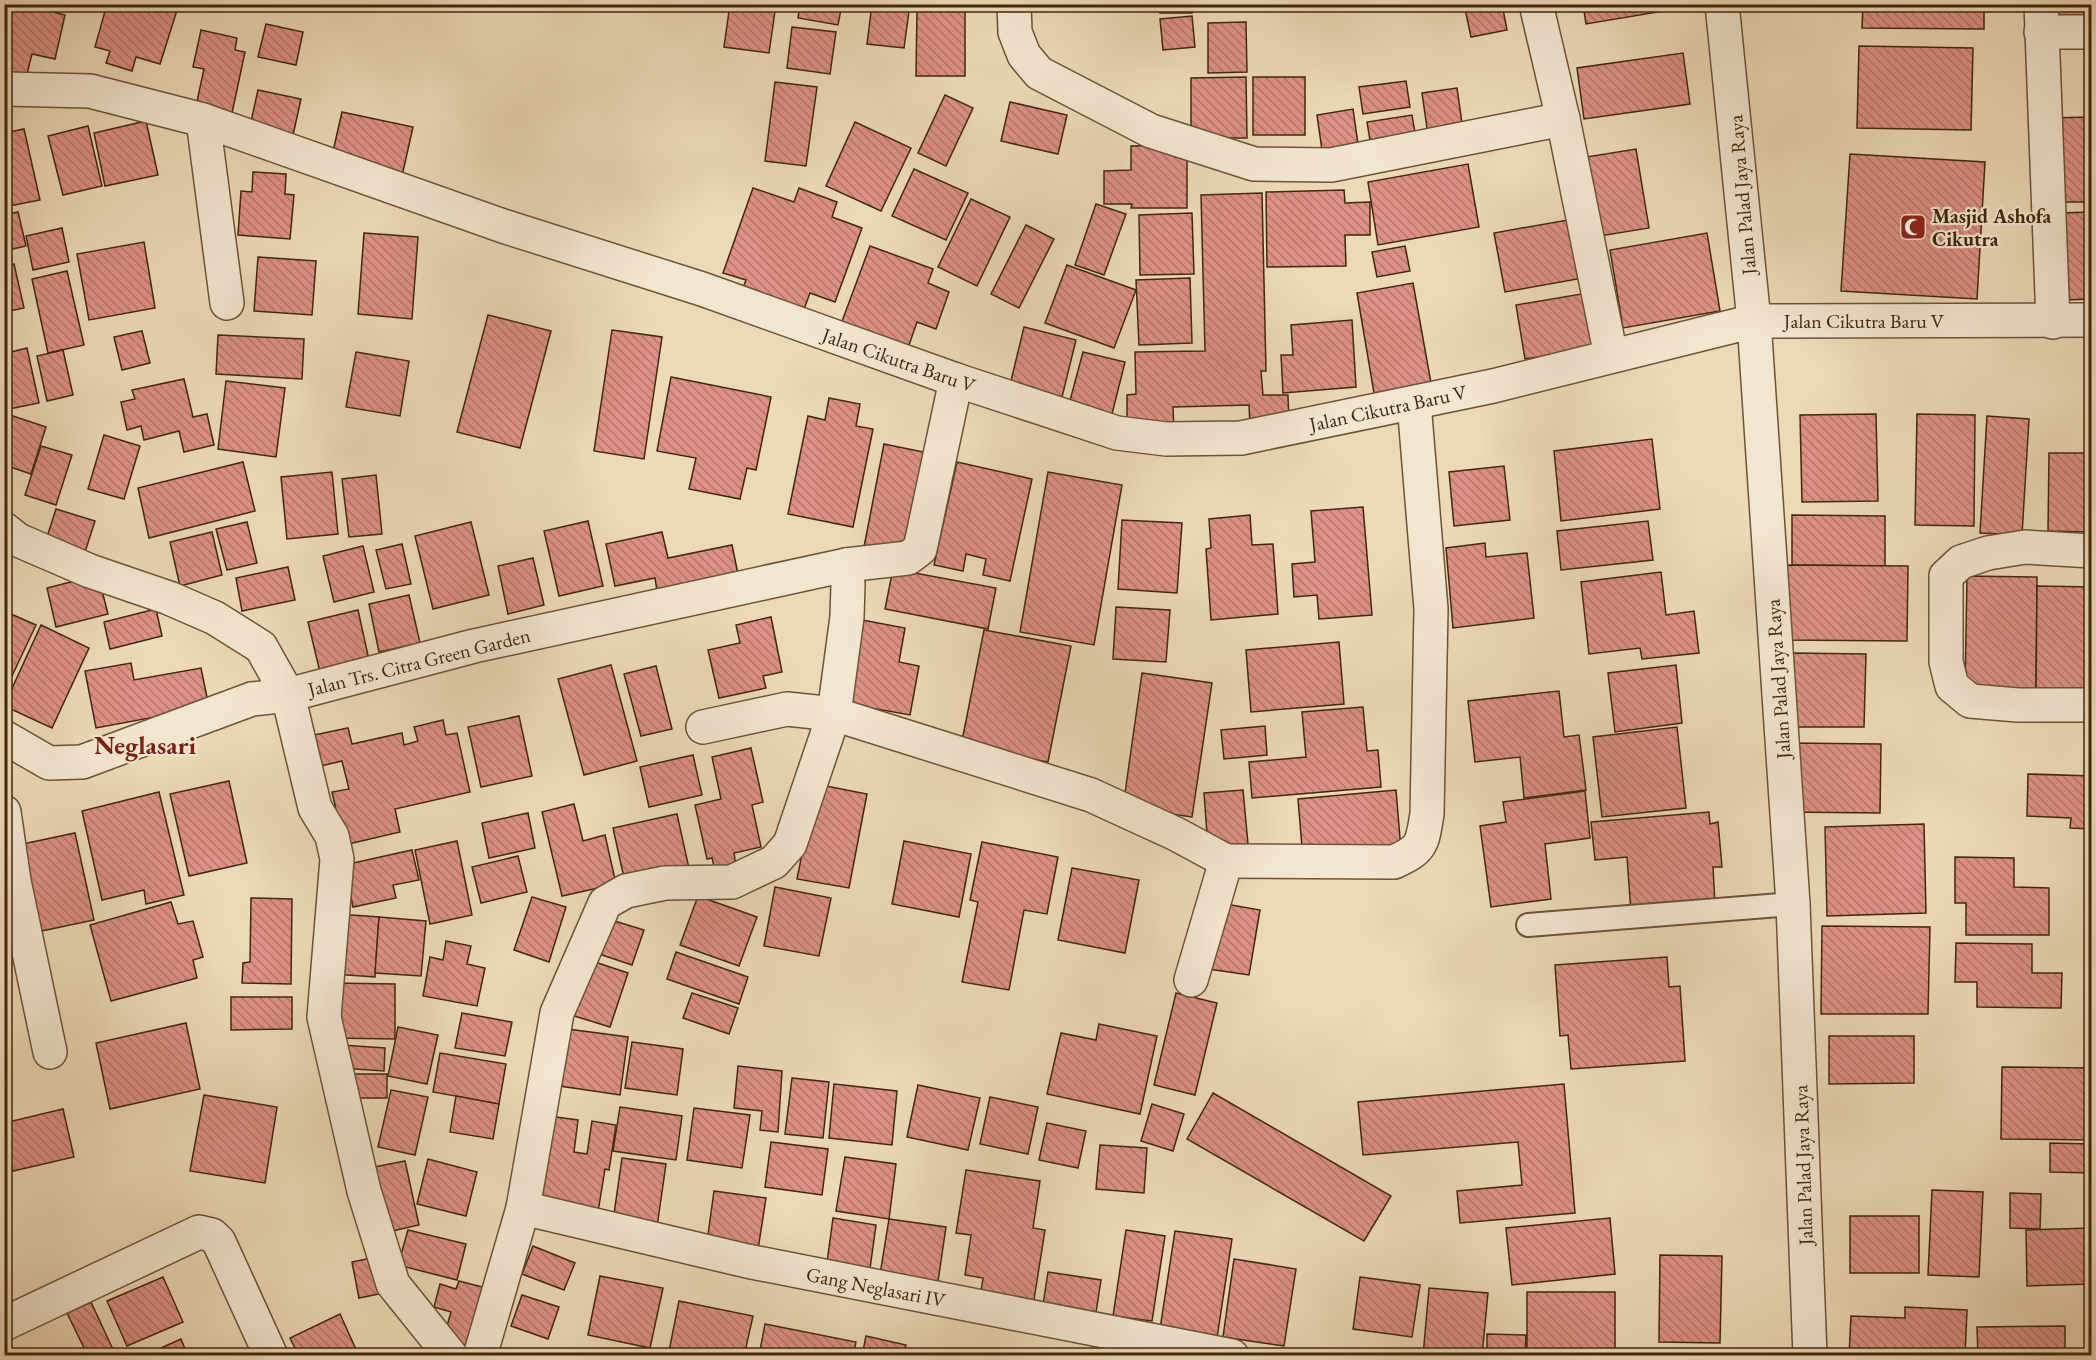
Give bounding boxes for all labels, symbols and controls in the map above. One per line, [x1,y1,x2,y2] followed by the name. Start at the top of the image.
[1722,114,1762,278] street label: Jalan Palad Jaya Raya
[1932,203,2052,252] place label: Masjid Ashofa Cikutra
[1898,212,1928,242] mosque icon: Masjid Ashofa Cikutra
[1782,308,1945,334] street label: Jalan Cikutra Baru V
[817,321,980,399] street label: Jalan Cikutra Baru V
[1305,378,1470,438] street label: Jalan Cikutra Baru V
[1759,598,1797,762] street label: Jalan Palad Jaya Raya
[303,622,533,703] street label: Jalan Trs. Citra Green Garden
[94,728,196,762] district label: Neglasari
[1787,1084,1819,1248] street label: Jalan Palad Jaya Raya
[804,1261,948,1313] street label: Gang Neglasari IV

